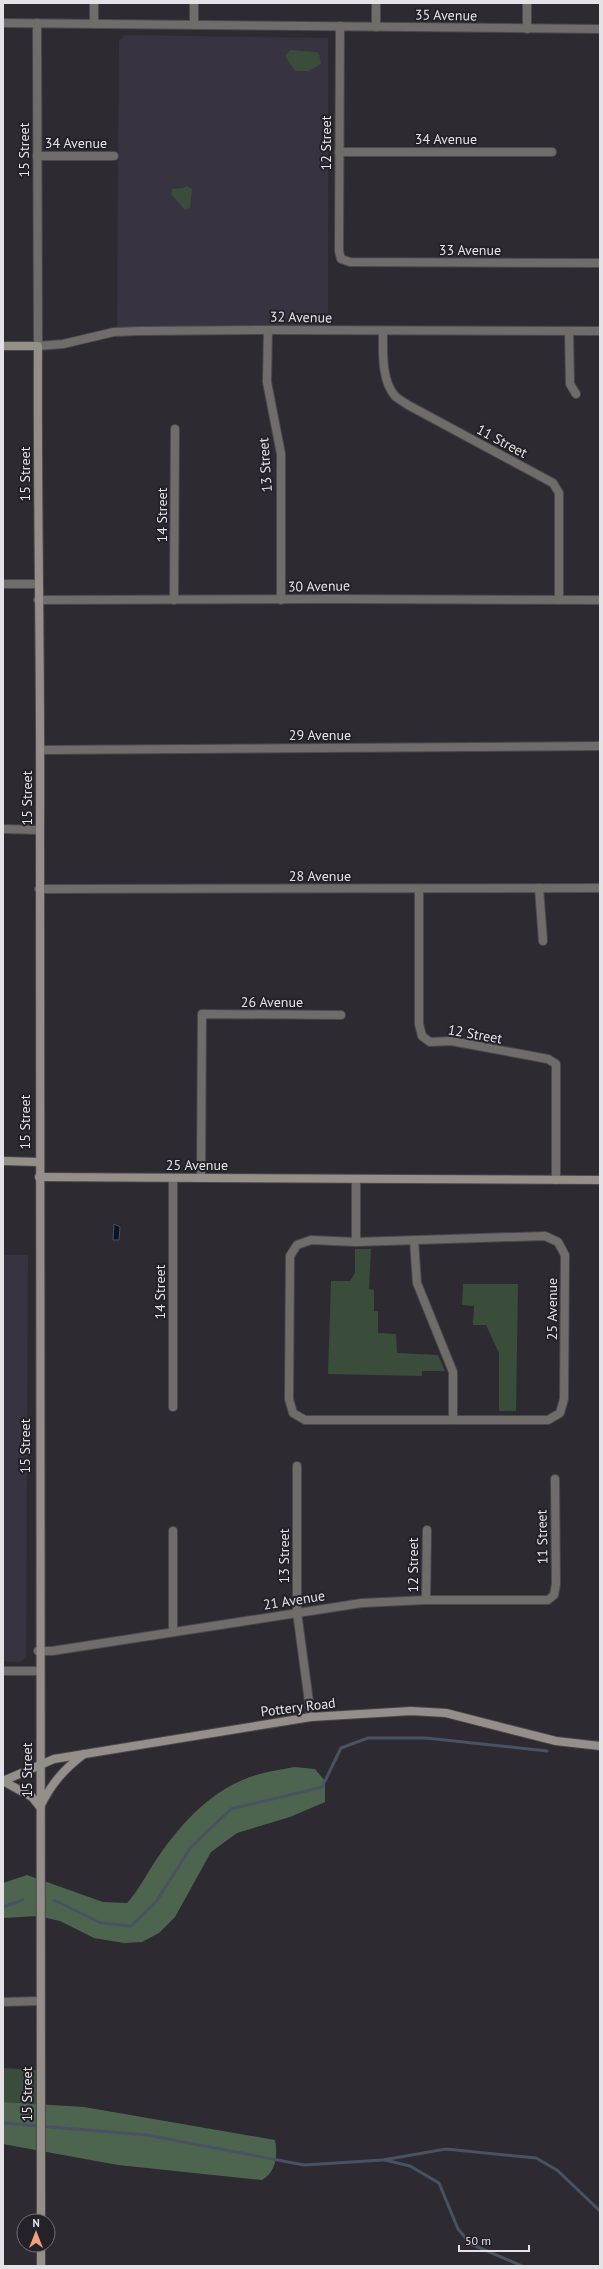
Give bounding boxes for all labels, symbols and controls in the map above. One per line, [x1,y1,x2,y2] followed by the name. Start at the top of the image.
[415,5,477,25] street label: 35 Avenue
[317,115,335,170] street label: 12 Street
[15,122,33,177] street label: 15 Street
[415,130,477,148] street label: 34 Avenue
[45,134,107,152] street label: 34 Avenue
[439,241,501,259] street label: 33 Avenue
[270,307,332,327] street label: 32 Avenue
[474,420,531,462] street label: 11 Street
[254,437,276,493] street label: 13 Street
[16,446,34,501] street label: 15 Street
[153,487,171,542] street label: 14 Street
[288,576,350,596] street label: 30 Avenue
[289,726,351,744] street label: 29 Avenue
[18,770,36,825] street label: 15 Street
[289,867,351,885] street label: 28 Avenue
[241,993,303,1011] street label: 26 Avenue
[446,1020,504,1048] street label: 12 Street
[16,1094,34,1149] street label: 15 Street
[166,1156,228,1174] street label: 25 Avenue
[151,1264,169,1319] street label: 14 Street
[543,1278,561,1340] street label: 25 Avenue
[16,1418,34,1473] street label: 15 Street
[533,1509,551,1565] street label: 11 Street
[275,1528,293,1583] street label: 13 Street
[404,1537,422,1592] street label: 12 Street
[262,1586,326,1614] street label: 21 Avenue
[259,1693,337,1721] street label: Pottery Road
[18,1742,36,1797] street label: 15 Street
[18,2066,36,2121] street label: 15 Street
[16,2213,56,2253] north arrow
[32,2216,40,2230] text: N
[459,2227,529,2253] scale bar
[465,2233,491,2248] text: 50 m

